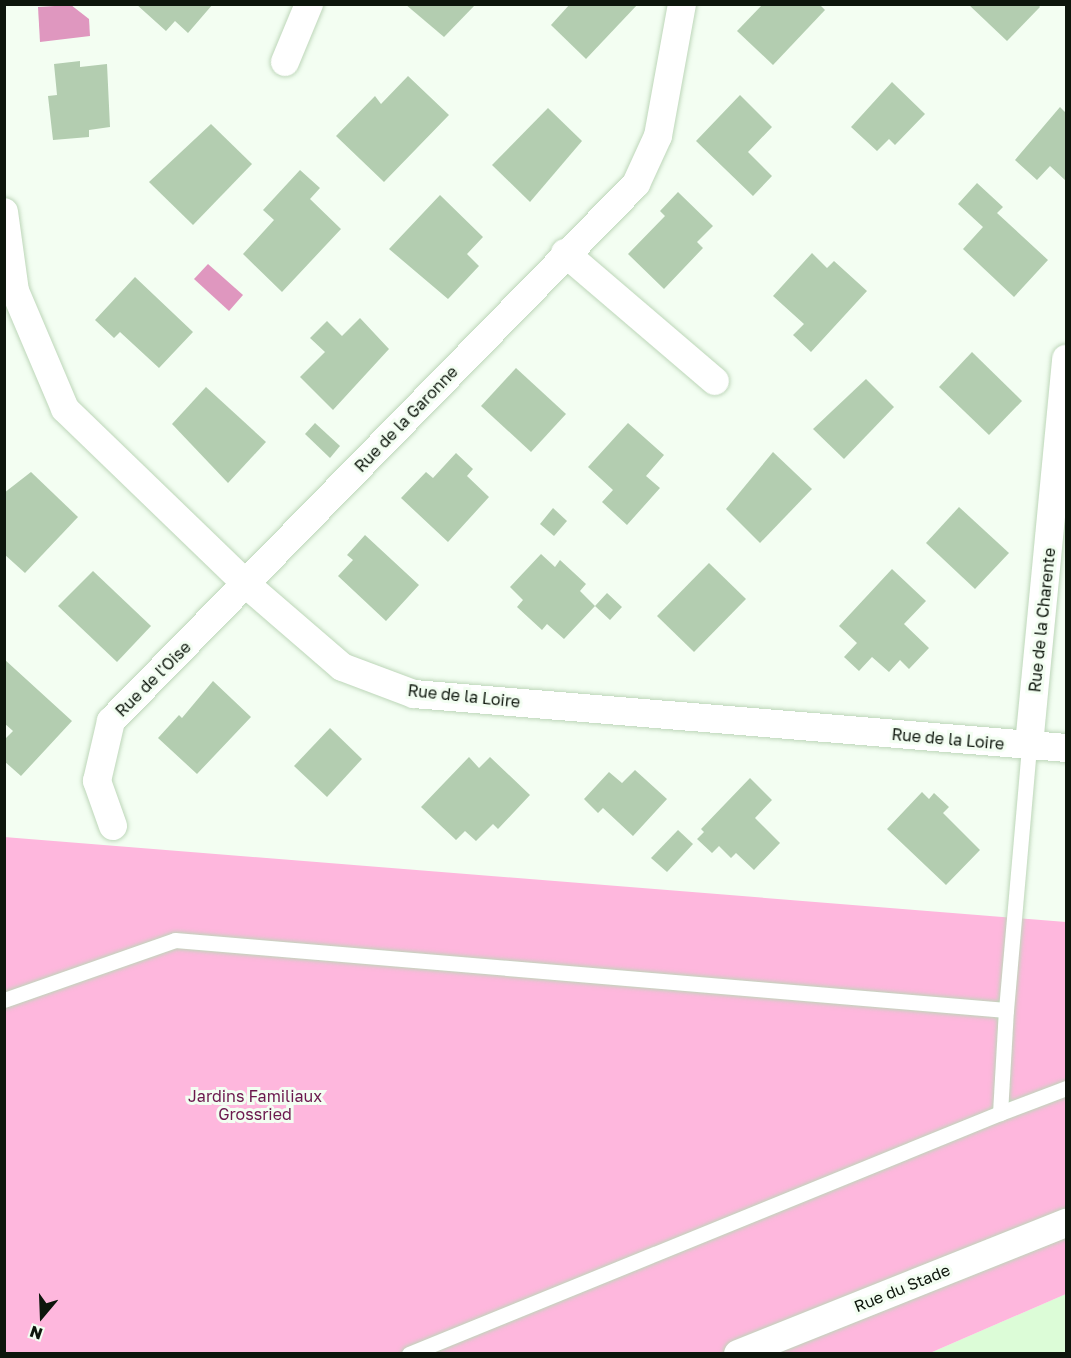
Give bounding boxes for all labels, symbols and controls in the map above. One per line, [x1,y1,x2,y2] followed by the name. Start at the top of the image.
[351,362,461,476] street label: Rue de la Garonne
[1025,547,1059,693] street label: Rue de la Charente
[111,637,195,721] street label: Rue de l'Oise
[407,681,521,711] street label: Rue de la Loire
[891,725,1005,753] street label: Rue de la Loire
[188,1086,322,1124] park label: Jardins Familiaux Grossried
[851,1260,953,1316] street label: Rue du Stade
[12,1286,72,1346] north arrow
[27,1322,45,1344] text: N

